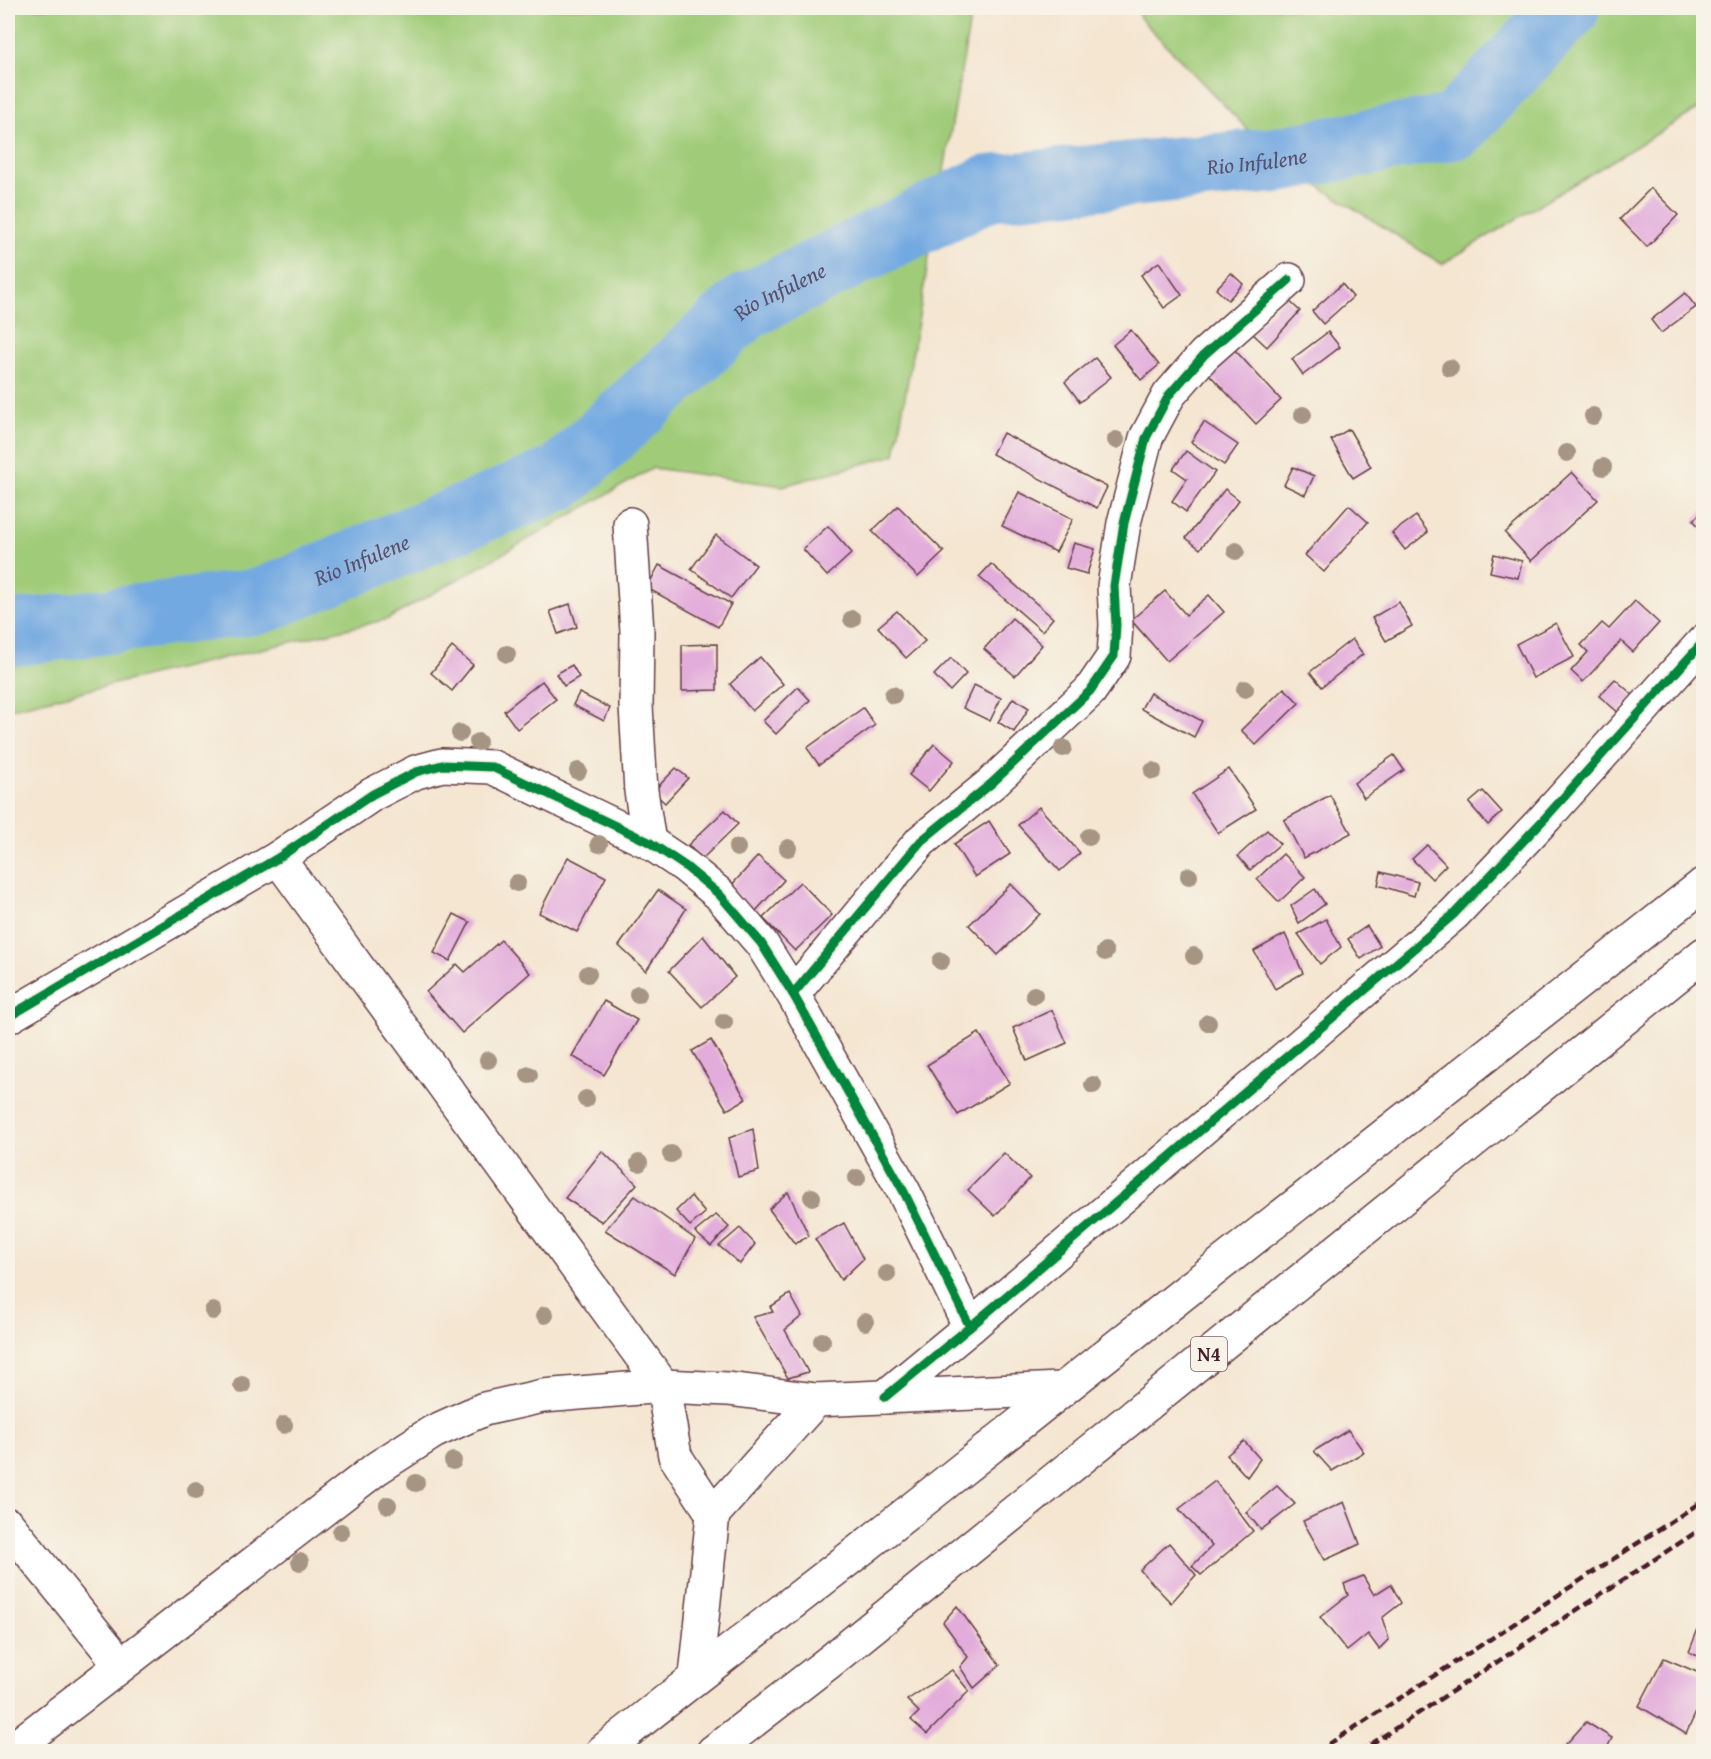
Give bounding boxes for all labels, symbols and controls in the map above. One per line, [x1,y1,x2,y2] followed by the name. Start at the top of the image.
[1204,139,1310,183] water label: Rio Infulene
[724,254,831,328] water label: Rio Infulene
[308,525,414,594] water label: Rio Infulene
[1191,1337,1227,1371] road number: N4

